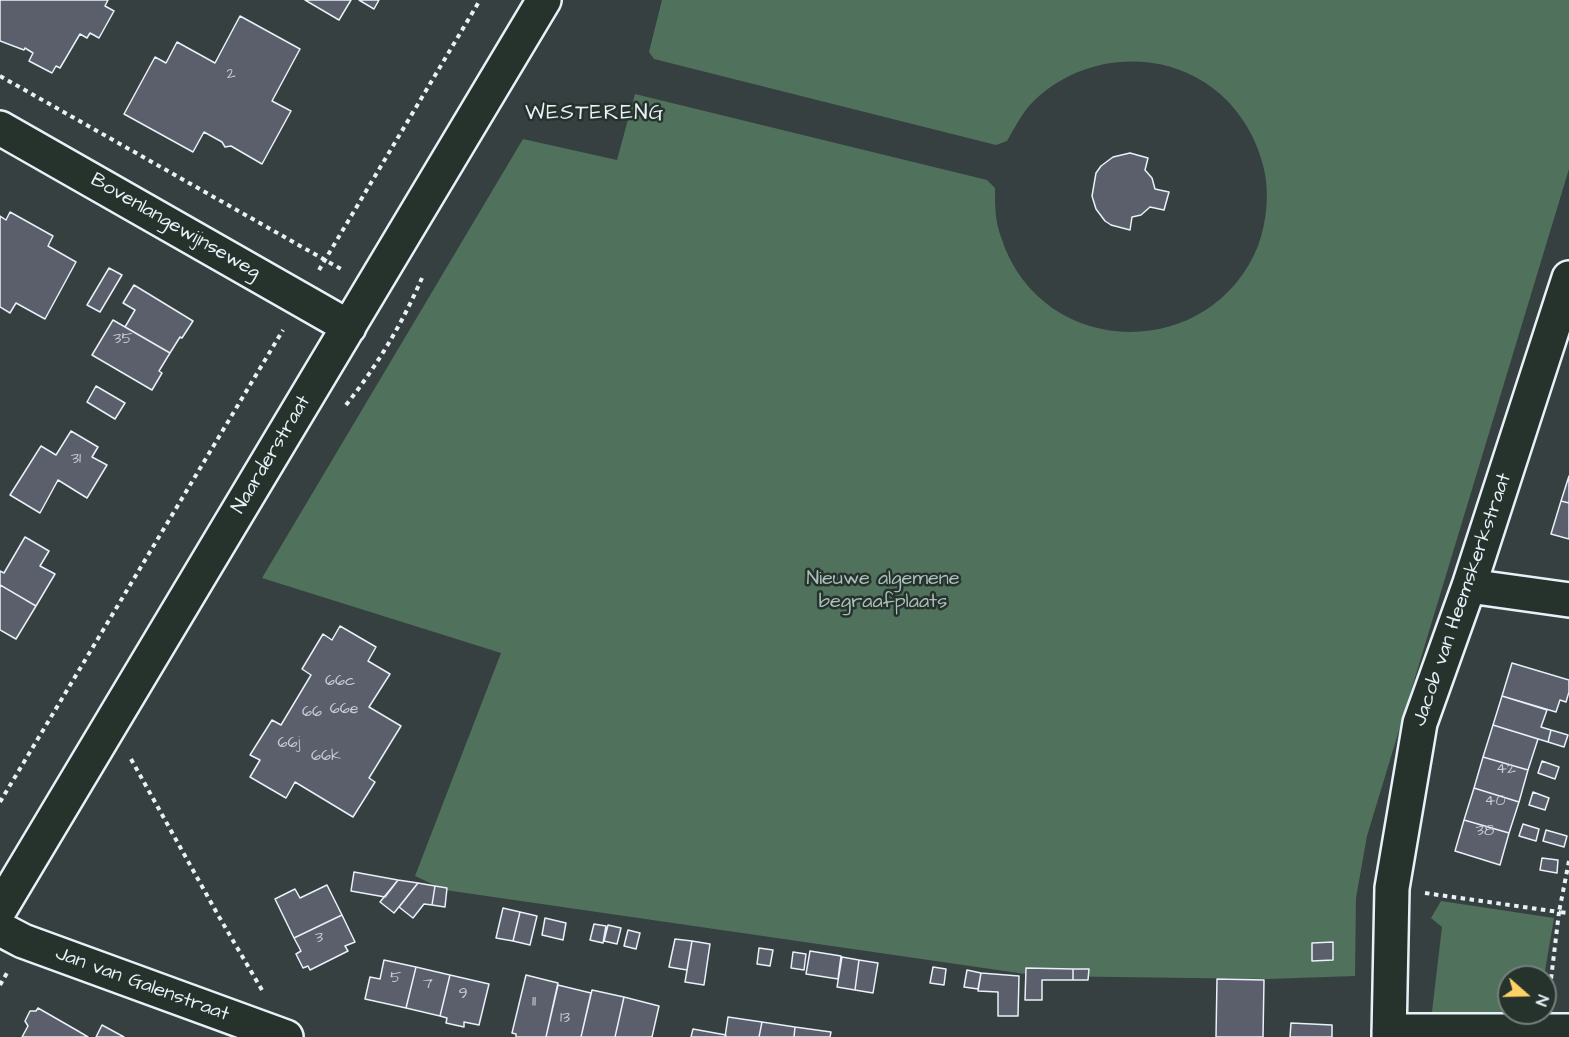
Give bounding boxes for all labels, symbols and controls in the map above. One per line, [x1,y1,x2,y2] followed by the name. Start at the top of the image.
[226,65,236,85] house number: 2
[525,102,665,128] district label: WESTERENG
[86,169,264,285] street label: Bovenlangewijnseweg
[113,330,133,350] house number: 35
[227,392,317,518] street label: Naarderstraat
[71,450,81,470] house number: 31
[1408,470,1518,730] street label: Jacob van Heemskerkstraat
[806,568,960,615] park label: Nieuwe algemene begraafplaats
[325,672,355,692] house number: 66c
[330,700,358,720] house number: 66e
[302,703,322,723] house number: 66
[278,734,300,754] house number: 66j
[311,747,341,767] house number: 66k
[1496,760,1516,780] house number: 42
[1485,792,1505,812] house number: 40
[1476,822,1494,842] house number: 38
[315,929,323,949] house number: 3
[52,942,232,1028] street label: Jan van Galenstraat
[1497,965,1557,1025] north arrow
[390,969,402,989] house number: 5
[423,975,433,995] house number: 7
[458,985,468,1005] house number: 9
[1530,992,1554,1009] text: N
[532,993,536,1013] house number: 11
[560,1009,570,1029] house number: 13

